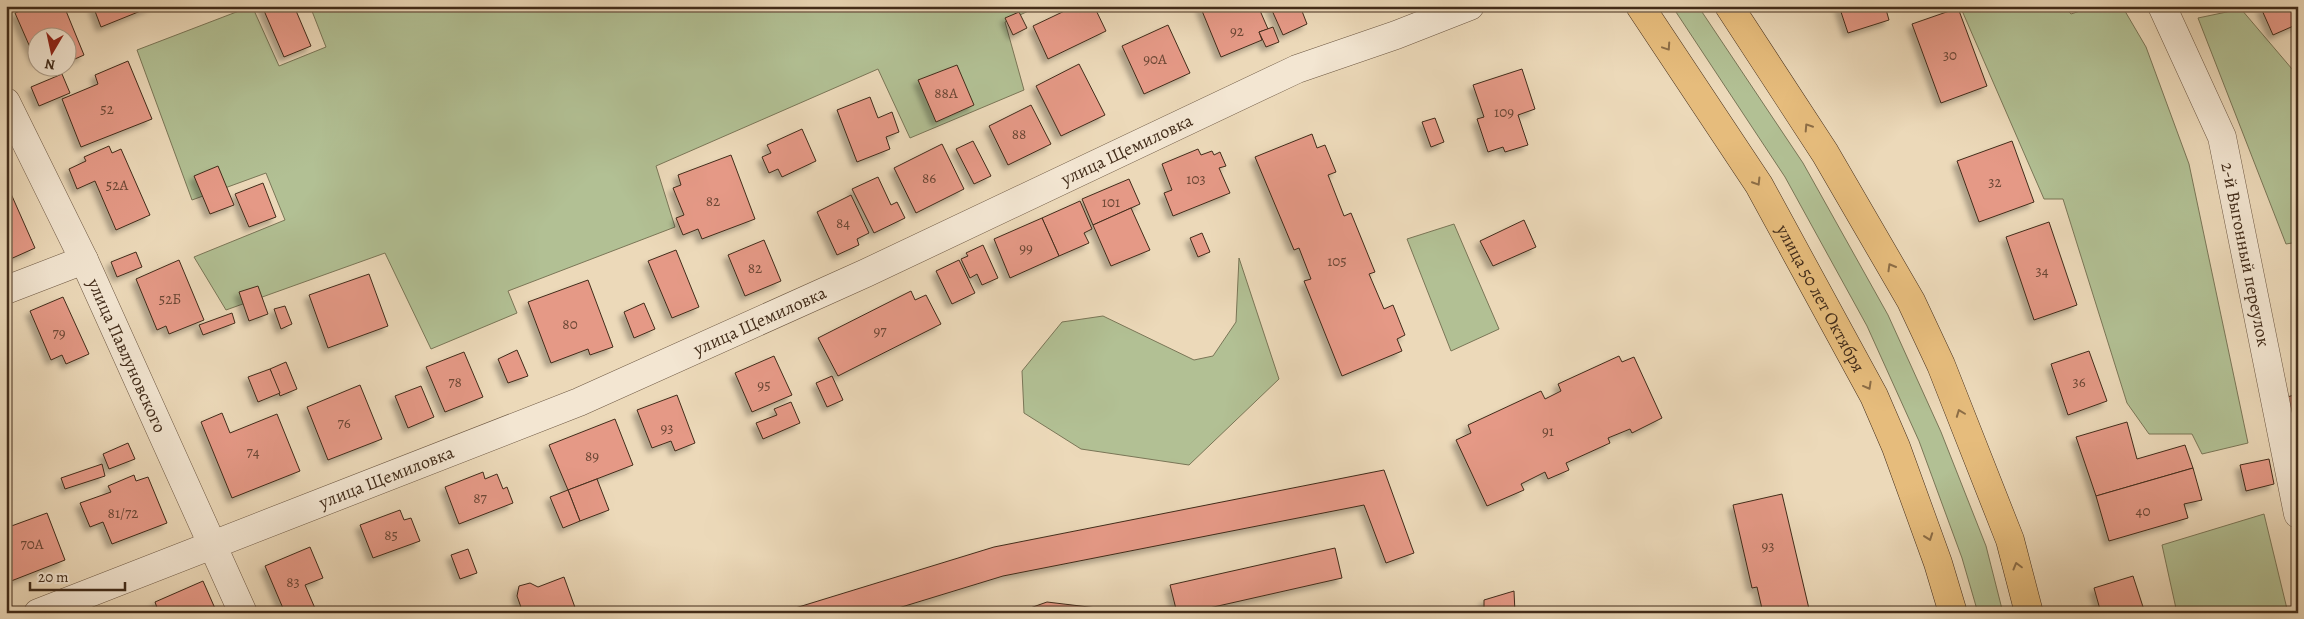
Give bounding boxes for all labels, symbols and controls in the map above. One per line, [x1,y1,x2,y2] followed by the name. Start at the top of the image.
[1230,21,1244,41] house number: 92
[28,28,78,78] north arrow
[1661,41,1670,51] one-way arrow
[1943,45,1957,65] house number: 30
[1143,49,1167,69] house number: 90А
[44,54,57,75] text: N
[934,83,958,103] house number: 88А
[100,99,114,119] house number: 52
[1494,102,1514,122] house number: 109
[1056,108,1197,191] street label: улица Щемиловка
[1805,123,1814,133] one-way arrow
[1012,124,1026,144] house number: 88
[2215,160,2276,349] street label: 2-й Выгонный переулок
[922,168,936,188] house number: 86
[1186,169,1206,189] house number: 103
[1988,172,2002,192] house number: 32
[106,175,128,195] house number: 52А
[1750,177,1760,186] one-way arrow
[706,191,720,211] house number: 82
[1102,192,1120,212] house number: 101
[836,213,850,233] house number: 84
[1770,219,1871,377] street label: улица 50 лет Октября
[1019,238,1033,258] house number: 99
[1327,251,1347,271] house number: 105
[748,258,762,278] house number: 82
[2035,261,2049,281] house number: 34
[1887,263,1897,272] one-way arrow
[81,274,172,436] street label: улица Павлуновского
[689,280,831,361] street label: улица Щемиловка
[159,289,181,309] house number: 52Б
[562,314,578,334] house number: 80
[873,321,887,341] house number: 97
[52,323,66,343] house number: 79
[448,372,462,392] house number: 78
[2072,372,2086,392] house number: 36
[757,375,771,395] house number: 95
[1862,381,1872,390] one-way arrow
[1956,410,1966,418] one-way arrow
[337,413,351,433] house number: 76
[660,418,674,438] house number: 93
[1542,421,1554,441] house number: 91
[315,440,458,515] street label: улица Щемиловка
[246,442,260,462] house number: 74
[585,446,599,466] house number: 89
[473,488,487,508] house number: 87
[2136,501,2150,521] house number: 40
[108,503,138,523] house number: 81/72
[384,525,398,545] house number: 85
[1923,532,1933,541] one-way arrow
[20,534,44,554] house number: 70А
[1761,536,1775,556] house number: 93
[30,559,125,591] scale bar
[2012,561,2023,570] one-way arrow
[38,567,69,587] text: 20 m
[286,572,300,592] house number: 83

